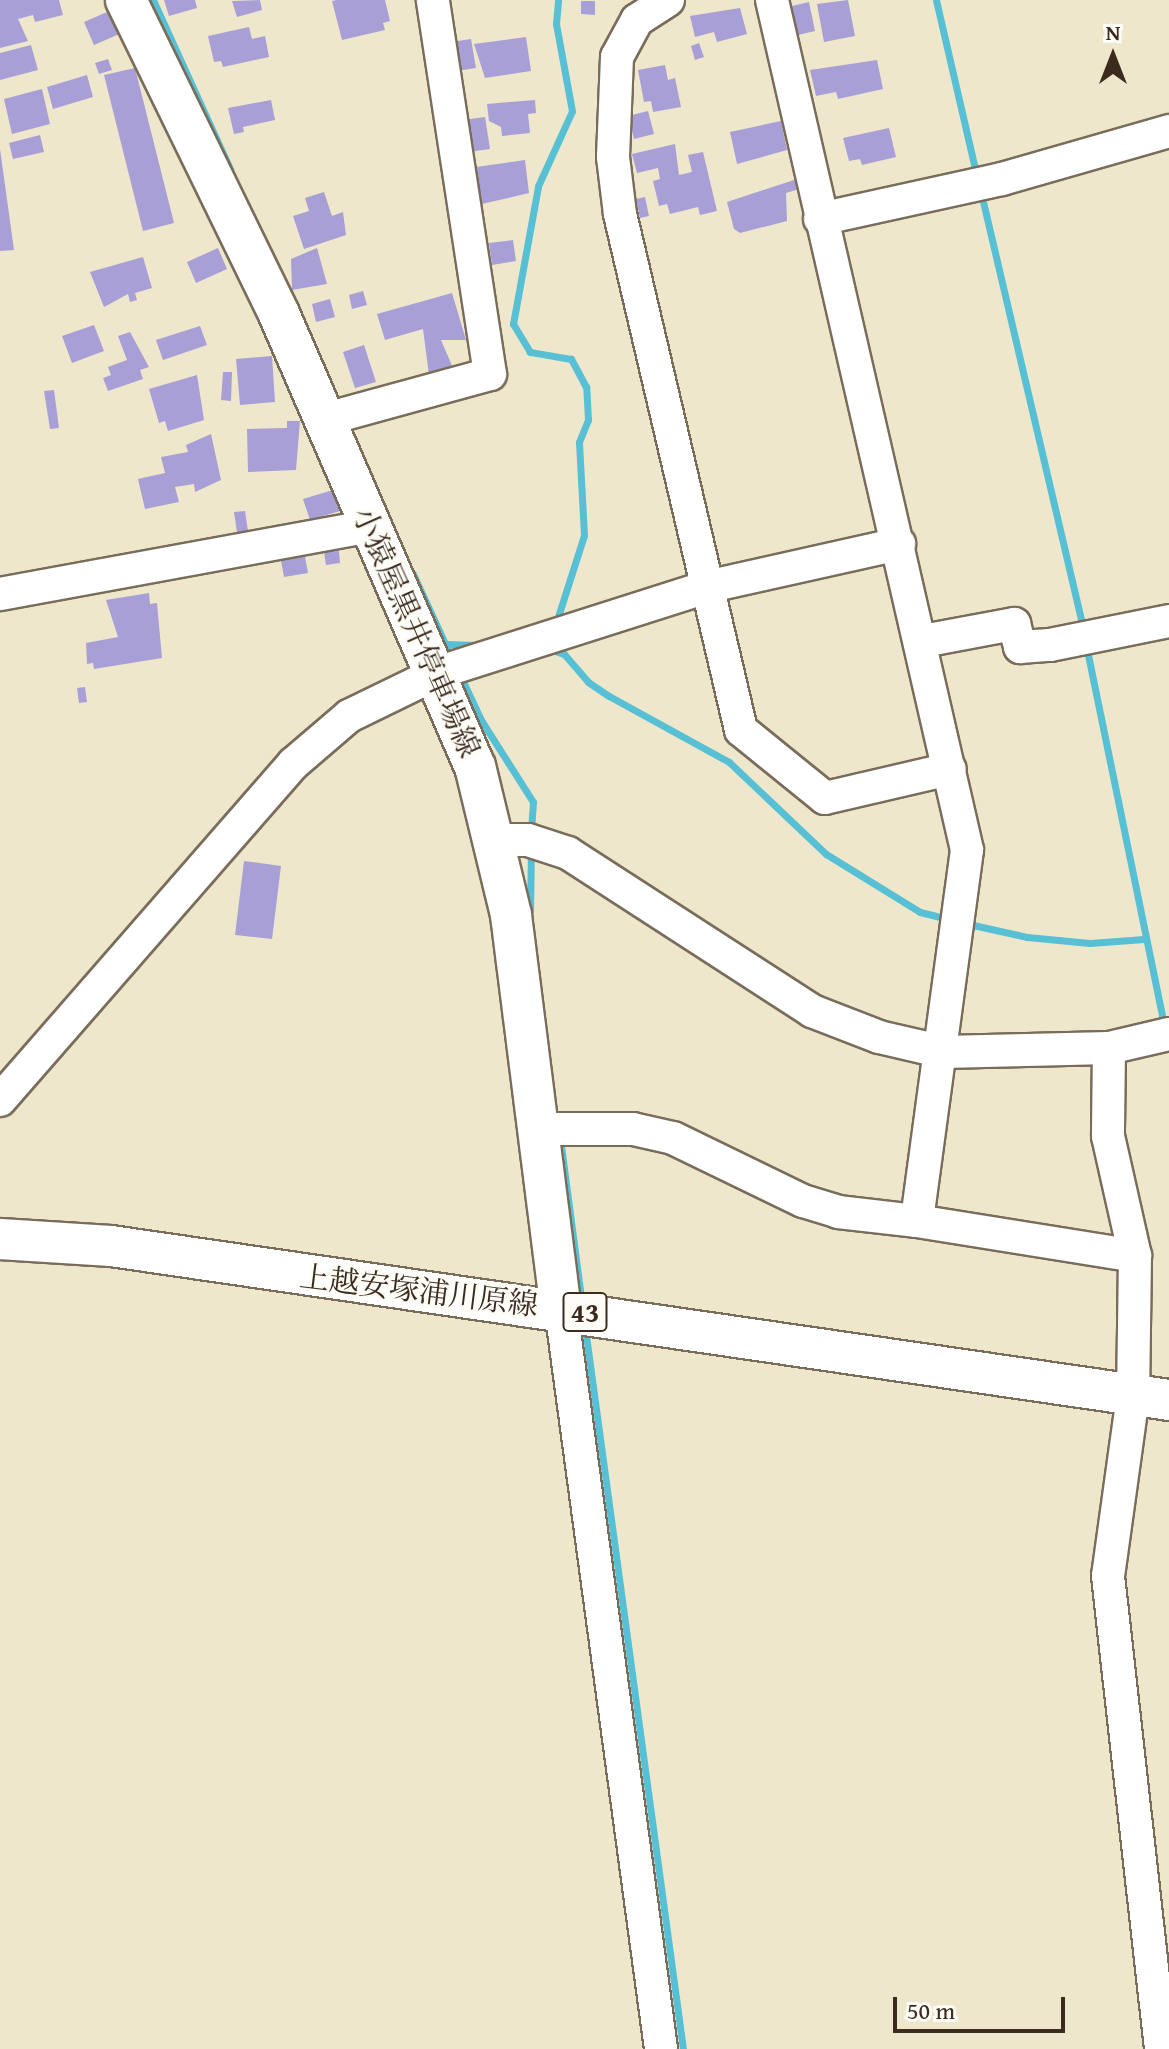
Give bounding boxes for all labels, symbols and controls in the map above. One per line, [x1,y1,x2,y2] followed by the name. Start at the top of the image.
[1073,16,1153,96] north arrow
[1106,16,1120,48] text: N
[346,501,488,763] street label: 小猿屋黒井停車場線
[298,1258,540,1322] street label: 上越安塚浦川原線
[561,1288,609,1336] road number: 43
[897,1981,1069,2031] scale bar
[907,1993,955,2028] text: 50 m

